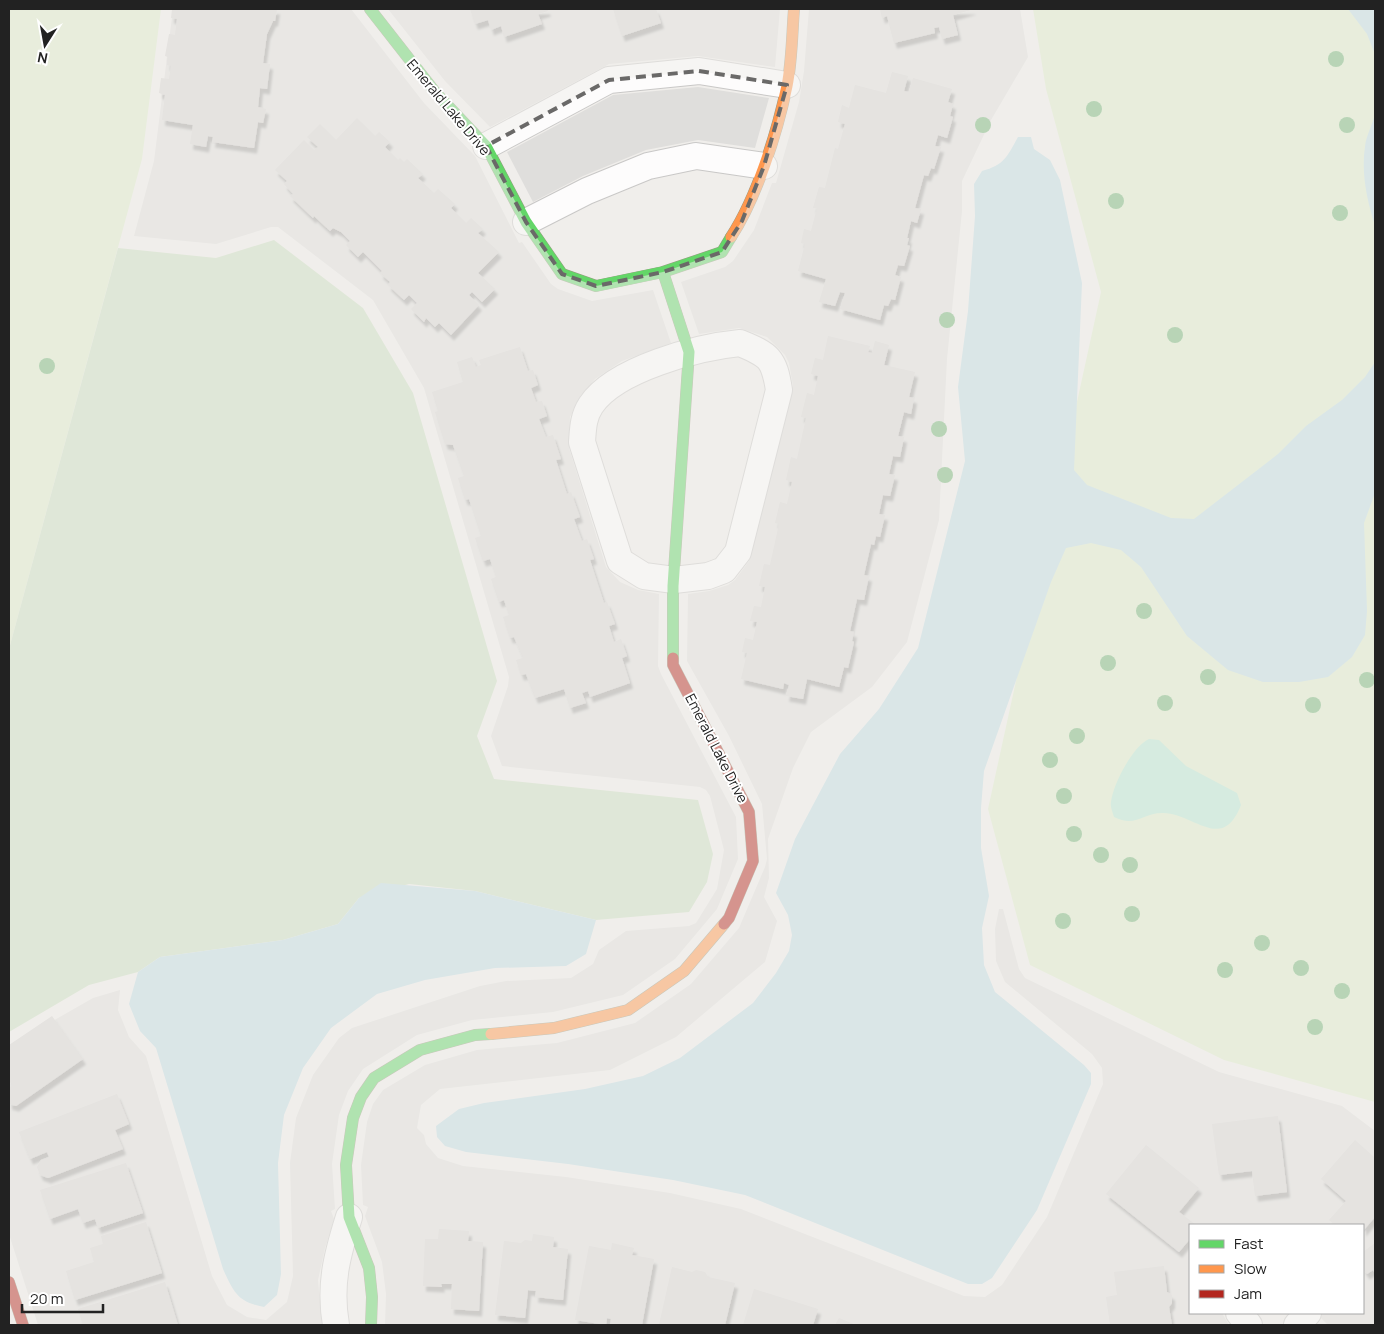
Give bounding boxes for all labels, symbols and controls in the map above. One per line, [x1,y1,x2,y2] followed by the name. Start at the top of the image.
[20,20,70,70] north arrow
[36,48,49,69] text: N
[403,55,495,159] street label: Emerald Lake Drive
[681,690,753,806] street label: Emerald Lake Drive
[1189,1224,1364,1314] legend
[1234,1233,1263,1254] text: Fast
[1234,1258,1267,1279] text: Slow
[22,1282,104,1314] scale bar
[1234,1283,1262,1304] text: Jam
[30,1288,63,1309] text: 20 m

